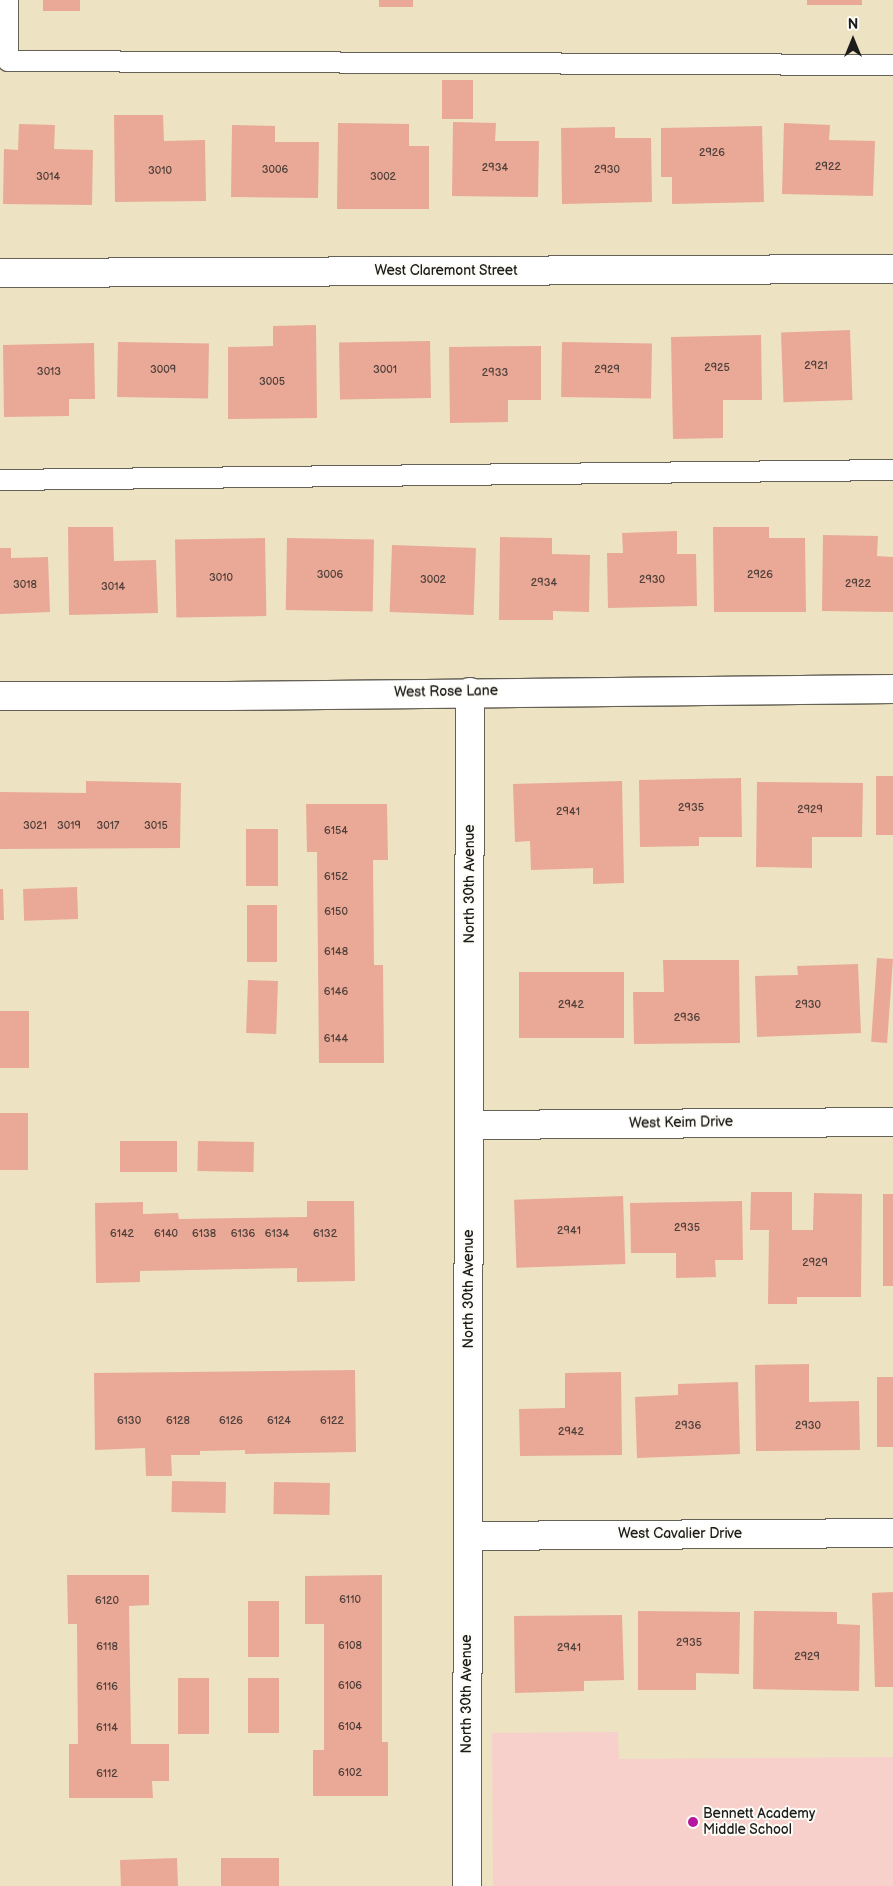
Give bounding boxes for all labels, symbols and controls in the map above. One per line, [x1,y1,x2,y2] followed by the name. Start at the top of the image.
[828,15,878,65] north arrow
[848,16,858,33] text: N
[699,146,725,160] house number: 2926
[815,160,841,174] house number: 2922
[482,161,508,175] house number: 2934
[262,163,288,177] house number: 3006
[594,163,620,177] house number: 2930
[148,164,172,178] house number: 3010
[36,170,60,184] house number: 3014
[370,170,396,184] house number: 3002
[374,263,518,279] street label: West Claremont Street
[804,359,828,373] house number: 2921
[704,361,730,375] house number: 2925
[150,363,176,377] house number: 3009
[373,363,397,377] house number: 3001
[594,363,620,377] house number: 2929
[37,365,61,379] house number: 3013
[482,366,508,380] house number: 2933
[259,375,285,389] house number: 3005
[317,568,343,582] house number: 3006
[747,568,773,582] house number: 2926
[209,571,233,585] house number: 3010
[420,573,446,587] house number: 3002
[639,573,665,587] house number: 2930
[531,576,557,590] house number: 2934
[845,577,871,591] house number: 2922
[13,578,37,592] house number: 3018
[101,580,125,594] house number: 3014
[394,683,498,701] street label: West Rose Lane
[678,801,704,815] house number: 2935
[797,803,823,817] house number: 2929
[556,805,580,819] house number: 2941
[23,819,47,833] house number: 3021
[57,819,81,833] house number: 3019
[97,819,119,833] house number: 3017
[144,819,168,833] house number: 3015
[324,824,348,838] house number: 6154
[462,824,478,944] street label: North 30th Avenue
[324,870,348,884] house number: 6152
[324,905,348,919] house number: 6150
[324,945,348,959] house number: 6148
[324,985,348,999] house number: 6146
[558,998,584,1012] house number: 2942
[795,998,821,1012] house number: 2930
[674,1011,700,1025] house number: 2936
[324,1032,348,1046] house number: 6144
[629,1114,733,1132] street label: West Keim Drive
[674,1221,700,1235] house number: 2935
[557,1224,581,1238] house number: 2941
[110,1227,134,1241] house number: 6142
[154,1227,178,1241] house number: 6140
[192,1227,216,1241] house number: 6138
[231,1227,255,1241] house number: 6136
[265,1227,289,1241] house number: 6134
[313,1227,337,1241] house number: 6132
[461,1229,477,1349] street label: North 30th Avenue
[802,1256,828,1270] house number: 2929
[117,1414,141,1428] house number: 6130
[166,1414,190,1428] house number: 6128
[219,1414,243,1428] house number: 6126
[267,1414,291,1428] house number: 6124
[320,1414,344,1428] house number: 6122
[675,1419,701,1433] house number: 2936
[795,1419,821,1433] house number: 2930
[558,1425,584,1439] house number: 2942
[618,1526,742,1542] street label: West Cavalier Drive
[339,1593,361,1607] house number: 6110
[95,1594,119,1608] house number: 6120
[459,1634,475,1754] street label: North 30th Avenue
[676,1636,702,1650] house number: 2935
[338,1639,362,1653] house number: 6108
[96,1640,118,1654] house number: 6118
[557,1641,581,1655] house number: 2941
[794,1650,820,1664] house number: 2929
[338,1679,362,1693] house number: 6106
[96,1680,118,1694] house number: 6116
[338,1720,362,1734] house number: 6104
[96,1721,118,1735] house number: 6114
[338,1766,362,1780] house number: 6102
[96,1767,118,1781] house number: 6112
[703,1806,815,1838] place label: Bennett Academy Middle School
[687,1816,699,1828] marker: Bennett Academy Middle School

